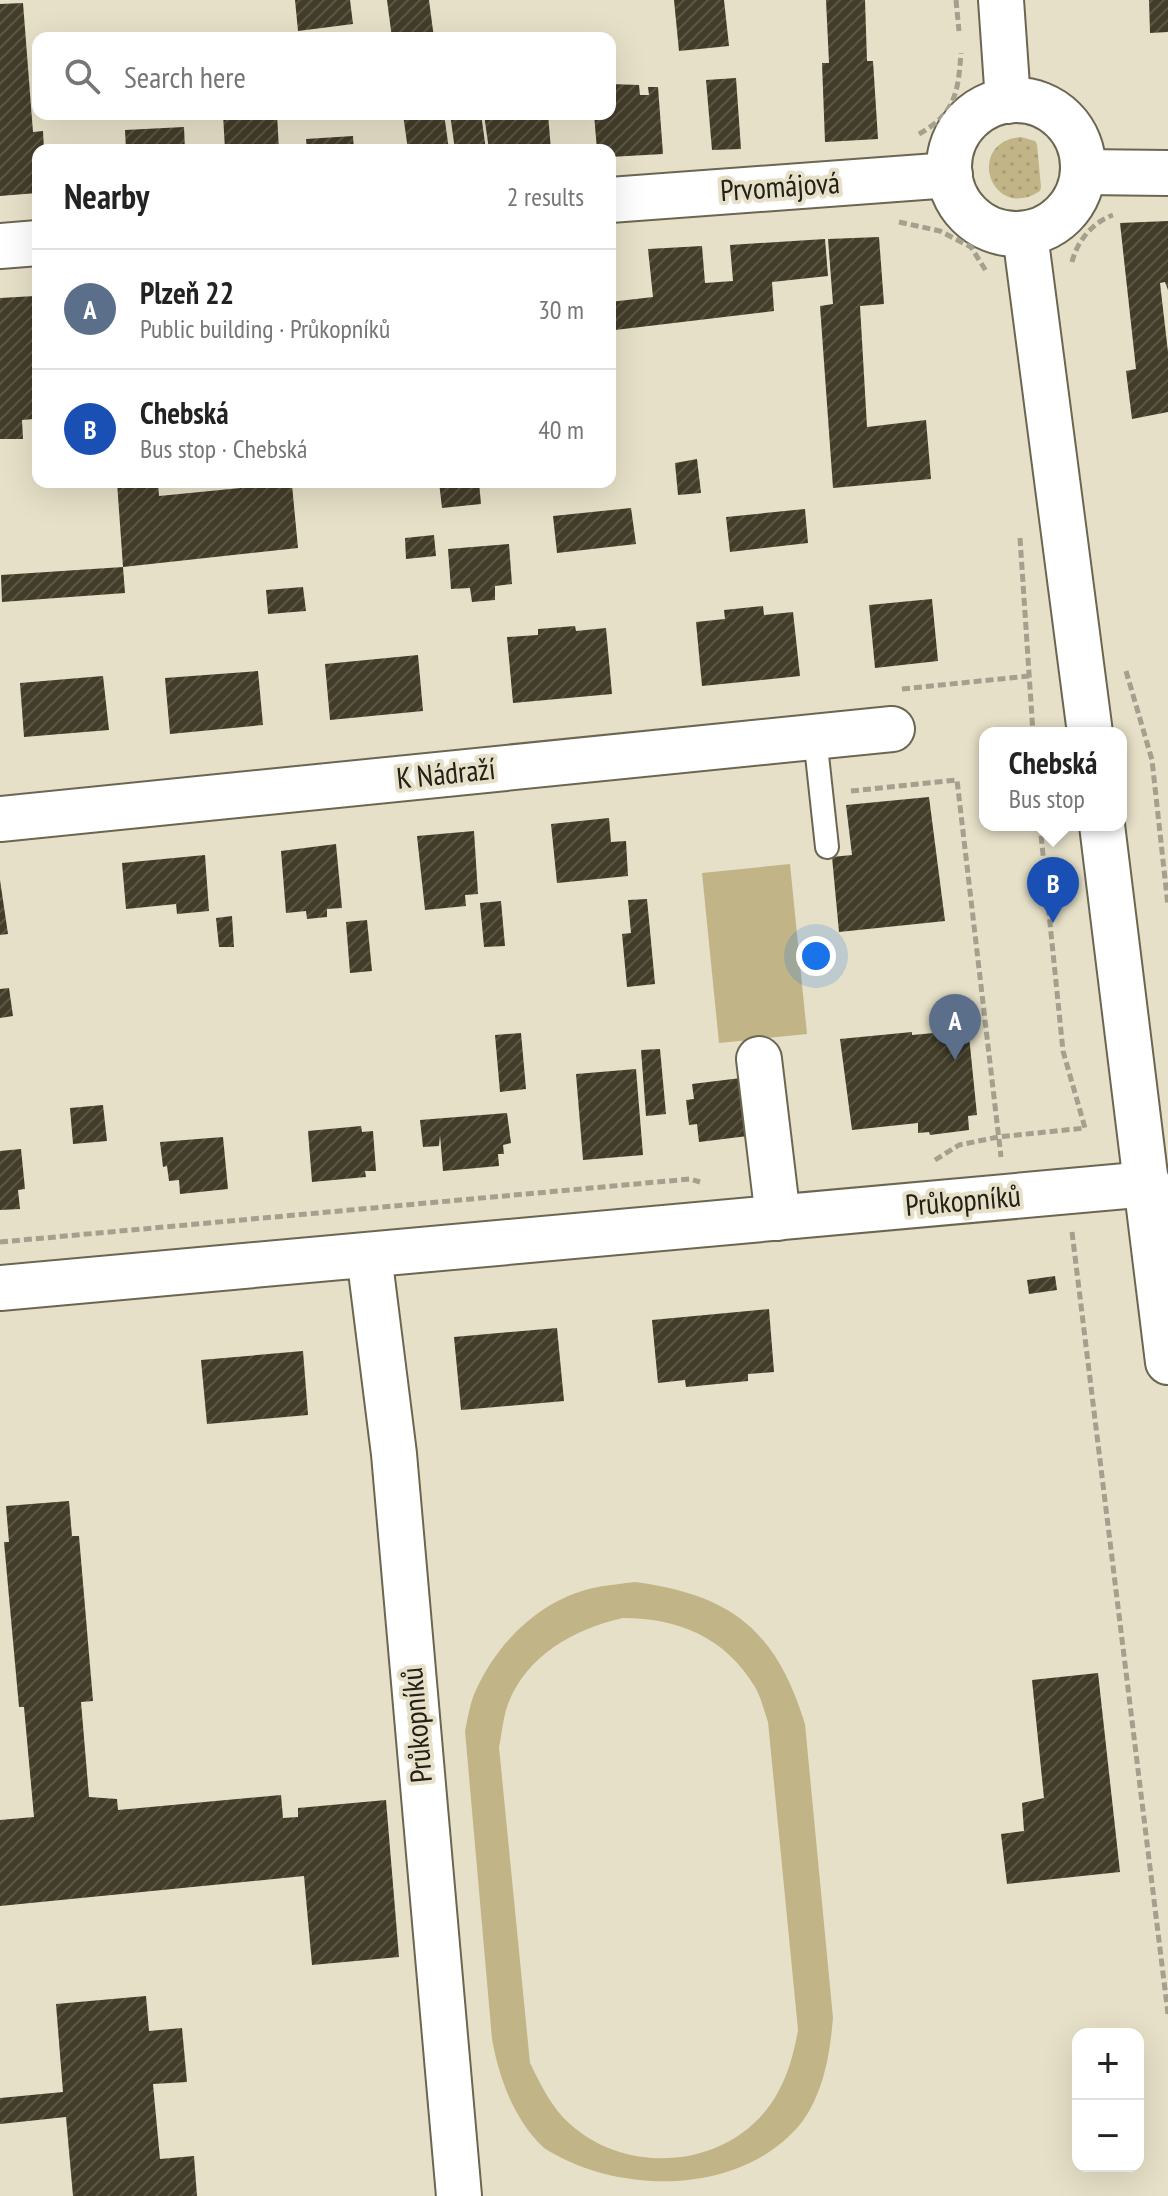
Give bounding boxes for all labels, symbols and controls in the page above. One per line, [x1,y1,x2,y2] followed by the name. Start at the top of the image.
[32,32,616,120] search box
[60,54,104,98] icon: search
[124,57,246,96] text: Search here
[719,162,841,209] street label: Prvomájová
[64,174,149,218] text: Nearby
[507,180,584,213] text: 2 results
[140,273,234,312] text: Plzeň 22
[83,293,97,326] text: A
[538,293,584,326] text: 30 m
[140,312,390,345] text: Public building · Průkopníků
[140,393,229,432] text: Chebská
[84,413,96,446] text: B
[538,413,584,446] text: 40 m
[140,432,307,465] text: Bus stop · Chebská
[979,727,1127,831] popup
[1009,743,1097,782] text: Chebská
[395,748,498,797] street label: K Nádraží
[1009,782,1085,815] text: Bus stop
[1027,857,1079,923] pin: B
[796,936,836,976] your location
[929,994,981,1060] pin: A
[904,1175,1022,1224] street label: Průkopníků
[391,1666,440,1784] street label: Průkopníků
[1072,2028,1144,2172] map controls
[1072,2028,1144,2100] button: +
[1072,2100,1144,2172] button: −

